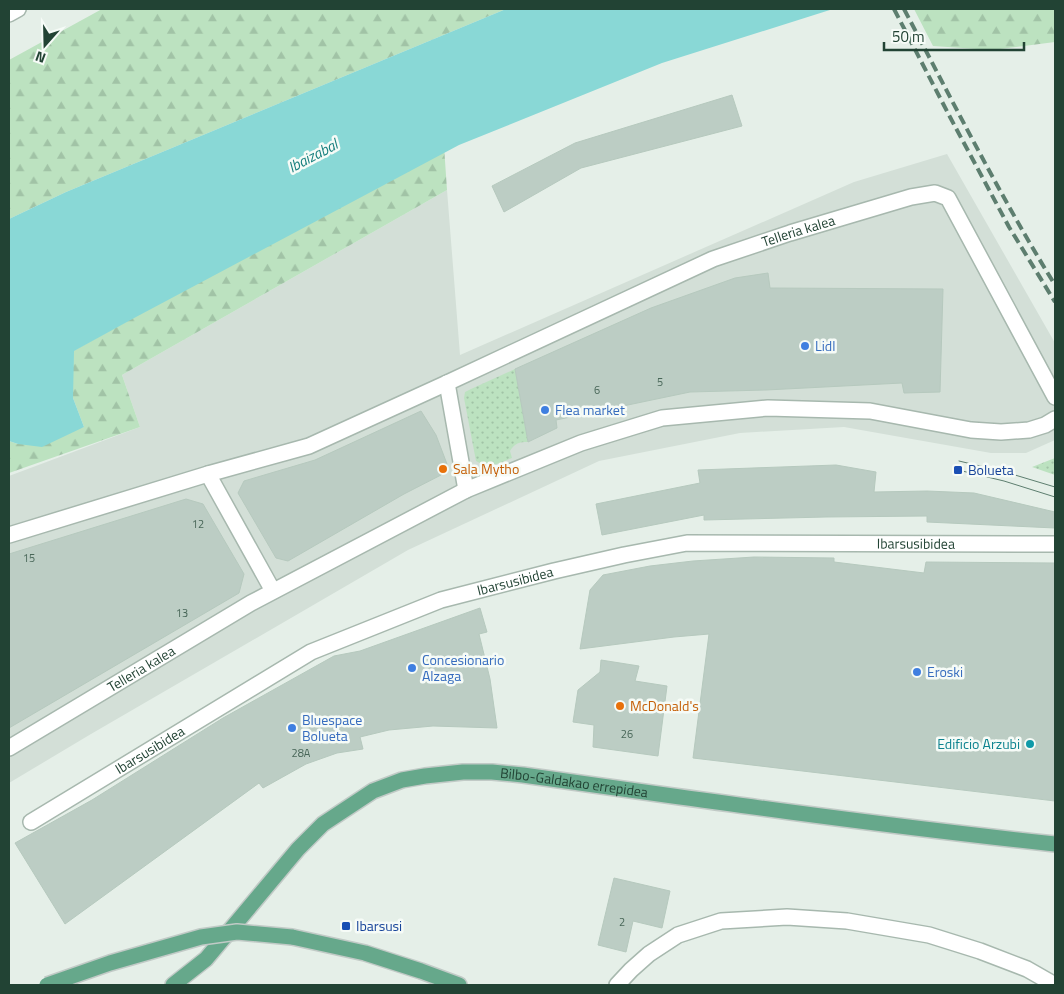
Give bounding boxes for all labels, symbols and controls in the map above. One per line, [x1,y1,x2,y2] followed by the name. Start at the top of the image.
[20,20,70,70] north arrow
[884,20,1024,52] scale bar
[892,25,925,48] text: 50 m
[32,46,49,69] text: N
[284,132,343,178] water label: Ibaizabal
[759,209,837,252] street label: Telleria kalea
[815,335,835,356] place label: Lidl
[799,340,811,352] marker: Lidl
[657,374,663,390] house number: 5
[594,382,600,398] house number: 6
[555,399,625,420] place label: Flea market
[539,404,551,416] marker: Flea market
[453,458,519,479] place label: Sala Mytho
[968,459,1014,480] place label: Bolueta
[437,463,449,475] marker: Sala Mytho
[952,464,964,476] marker: Bolueta
[192,516,204,532] house number: 12
[877,533,955,554] street label: Ibarsusibidea
[23,550,35,566] house number: 15
[474,561,555,600] street label: Ibarsusibidea
[176,605,188,621] house number: 13
[103,640,179,697] street label: Telleria kalea
[422,649,504,686] place label: Concesionario Alzaga
[927,661,963,682] place label: Eroski
[406,662,418,674] marker: Concesionario Alzaga
[911,666,923,678] marker: Eroski
[630,695,699,716] place label: McDonald's
[614,700,626,712] marker: McDonald's
[302,709,362,746] place label: Bluespace Bolueta
[111,720,188,779] street label: Ibarsusibidea
[286,722,298,734] marker: Bluespace Bolueta
[621,726,633,742] house number: 26
[937,733,1020,754] place label: Edificio Arzubi
[1024,738,1036,750] marker: Edificio Arzubi
[292,745,311,761] house number: 28A
[499,762,649,802] street label: Bilbo-Galdakao errepidea
[619,914,625,930] house number: 2
[356,915,402,936] place label: Ibarsusi
[340,920,352,932] marker: Ibarsusi

